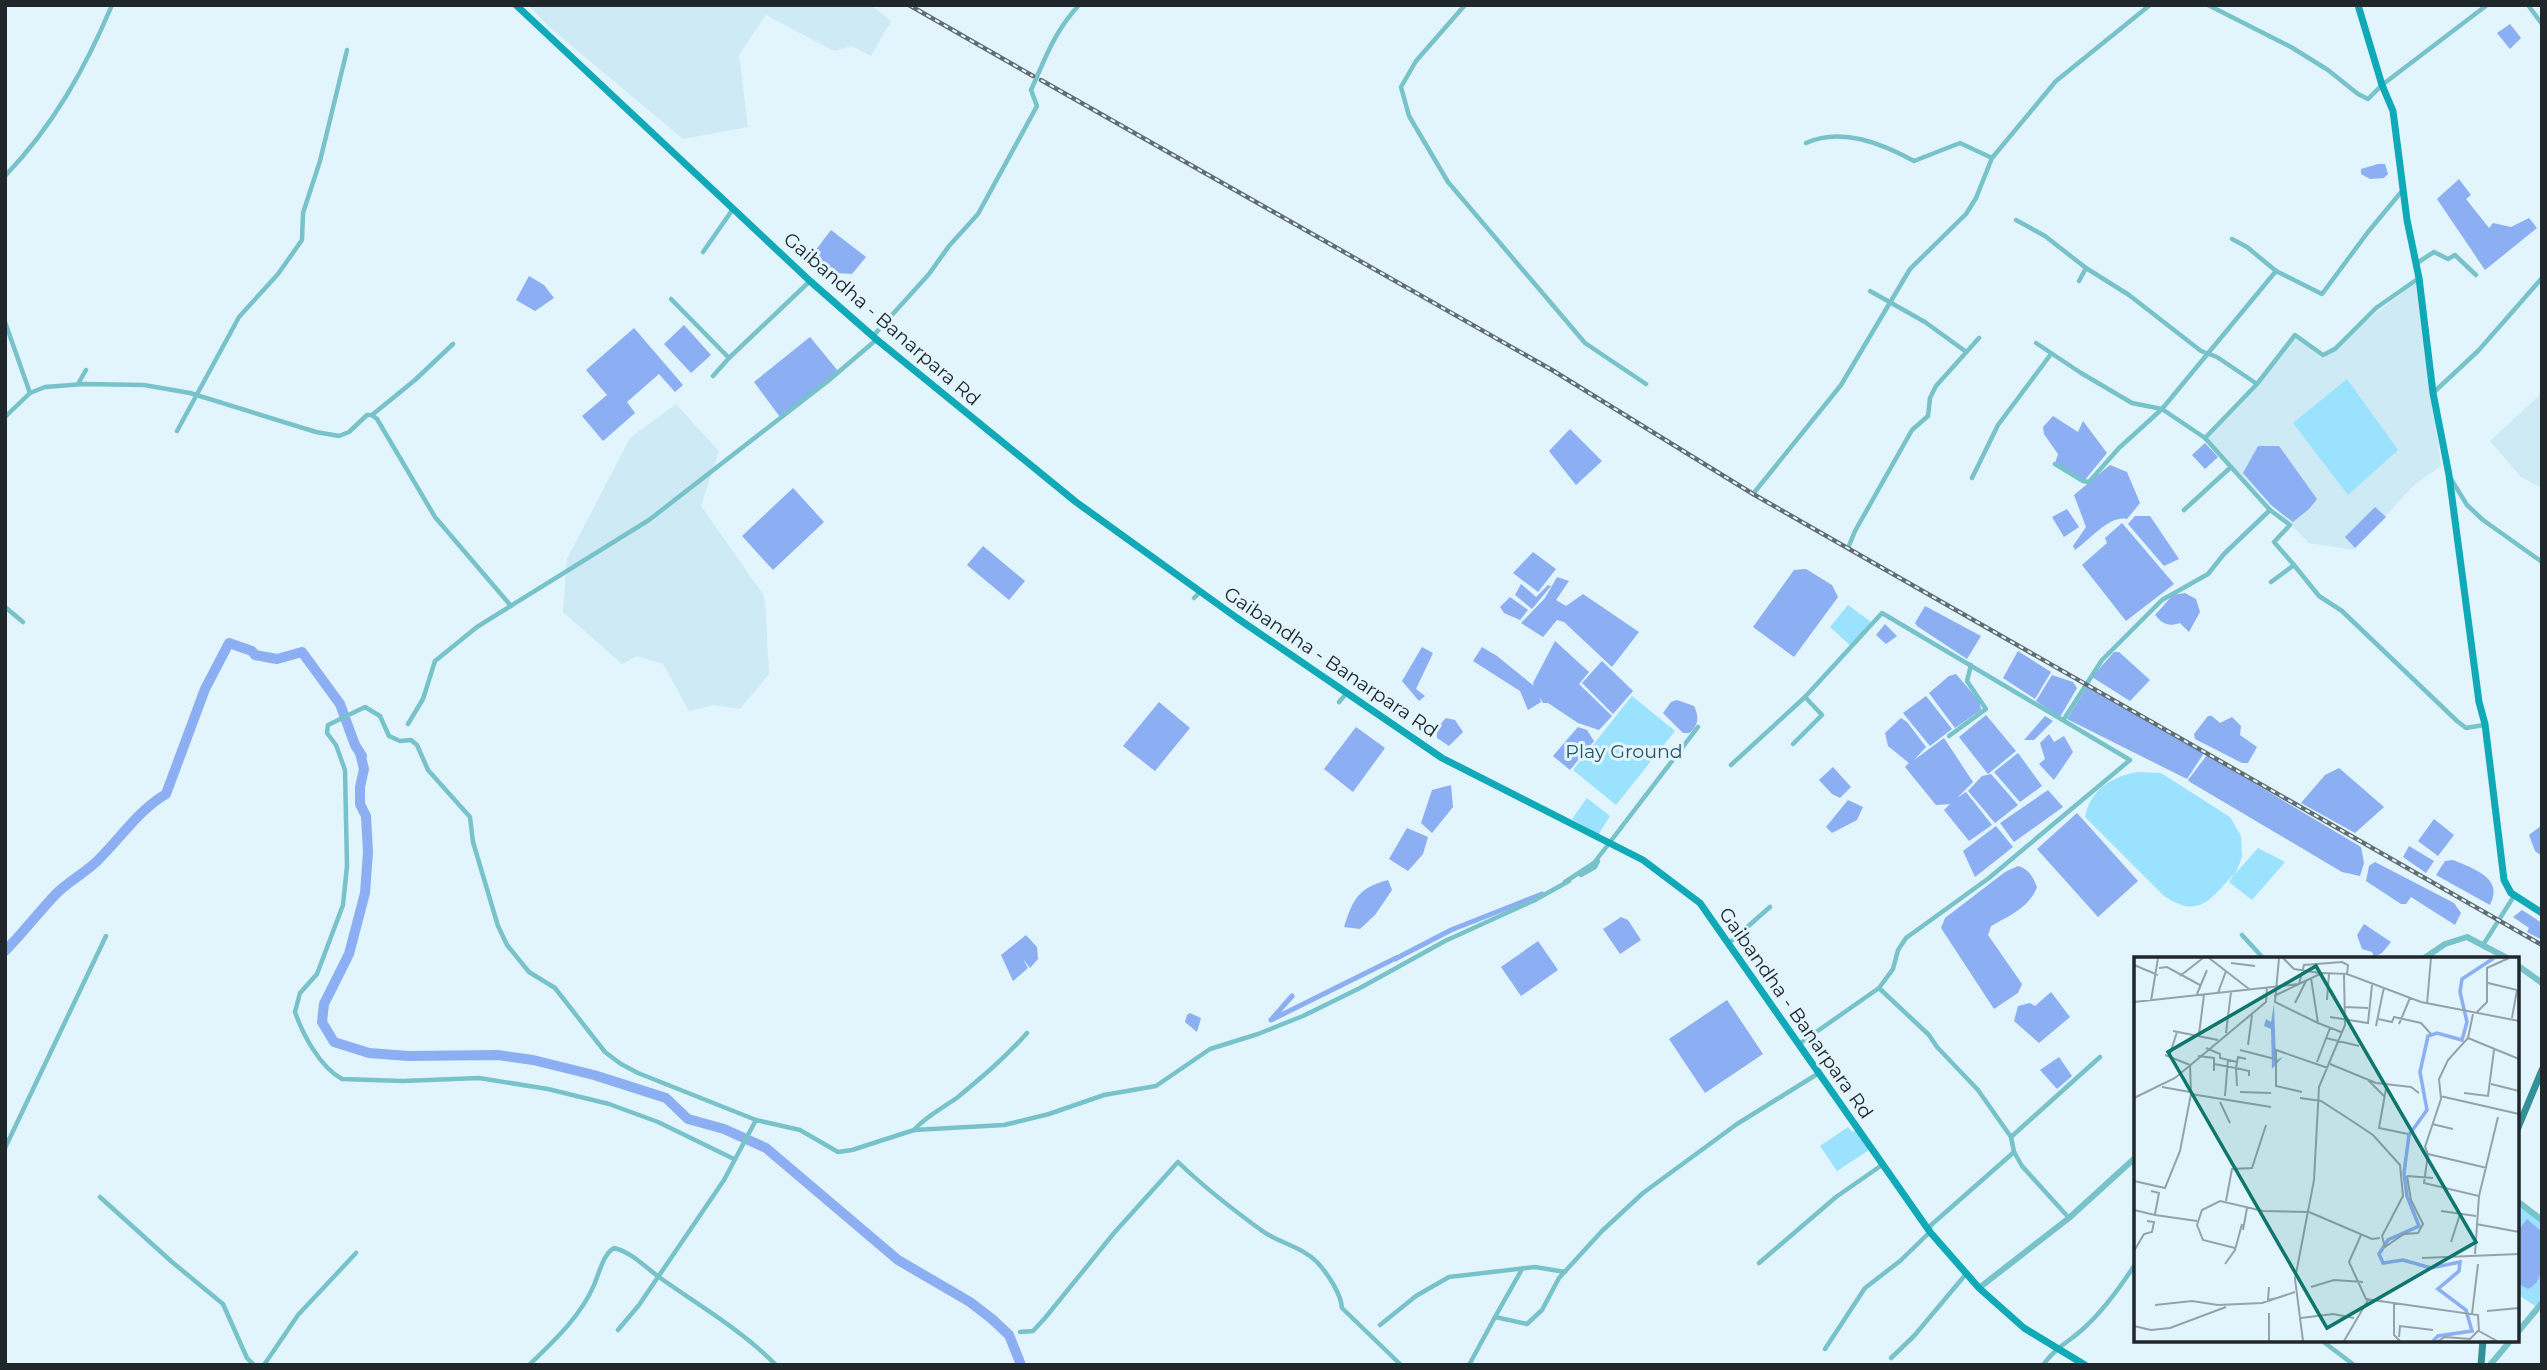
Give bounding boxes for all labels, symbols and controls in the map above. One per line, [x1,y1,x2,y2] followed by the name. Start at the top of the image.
[779,227,985,411] street label: Gaibandha - Banarpara Rd
[1220,582,1442,742] street label: Gaibandha - Banarpara Rd
[1565,740,1683,763] park label: Play Ground
[1714,903,1878,1123] street label: Gaibandha - Banarpara Rd
[2134,957,2519,1342] inset map

